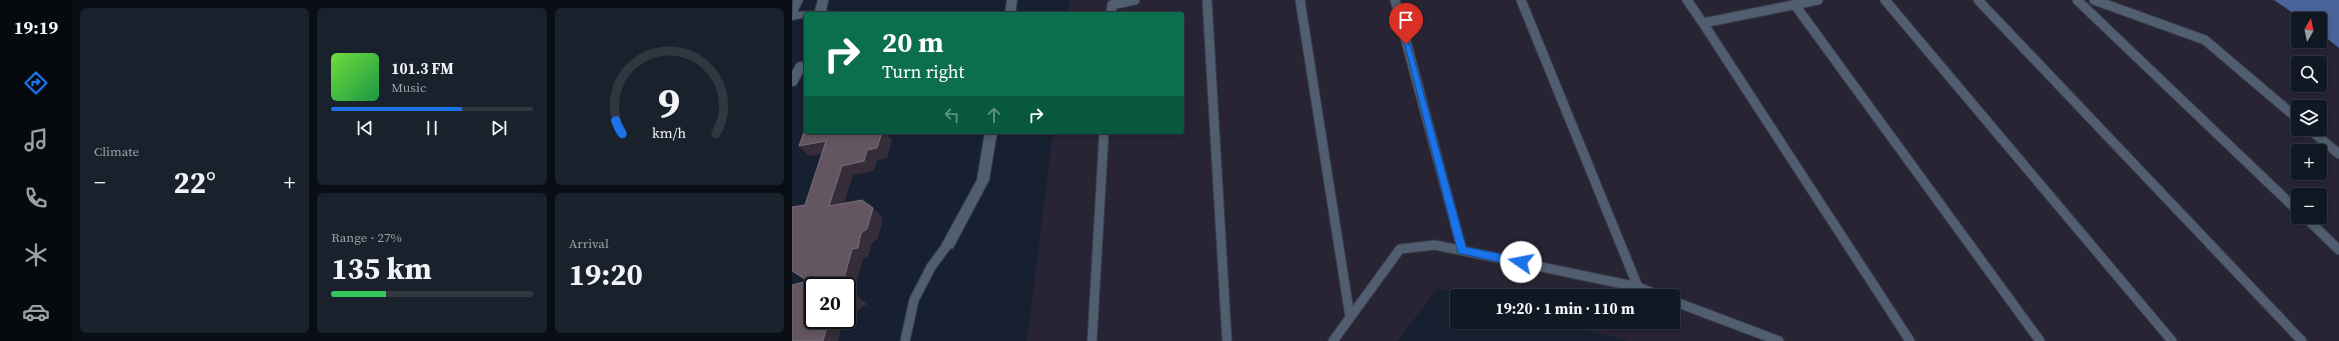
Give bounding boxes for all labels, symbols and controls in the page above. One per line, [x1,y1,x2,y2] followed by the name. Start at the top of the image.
[1389,3,1423,44] pin
[1395,9,1417,31] icon: arrive
[2291,12,2327,48] north arrow
[2291,12,2327,224] map controls
[14,15,58,40] text: 19:19
[882,23,944,61] text: 20 m
[816,28,868,80] icon: right
[2291,56,2327,92] button: search
[391,58,454,79] text: 101.3 FM
[882,59,964,84] text: Turn right
[22,69,50,97] icon: directions
[658,74,681,131] text: 9
[391,79,426,96] text: Music
[2291,100,2327,136] button: layers
[941,104,963,126] icon: left
[983,104,1005,126] icon: ahead
[1025,104,1047,126] icon: right
[354,117,376,139] icon: previous
[421,117,443,139] icon: pause
[488,117,510,139] icon: next
[652,123,687,143] text: km/h
[22,126,50,154] icon: music
[94,143,139,160] text: Climate
[2291,144,2327,180] button: +
[173,162,216,203] text: 22°
[94,167,106,197] text: −
[284,167,295,197] text: +
[22,184,50,212] icon: phone
[2291,188,2327,224] button: −
[331,229,402,246] text: Range · 27%
[569,235,609,252] text: Arrival
[22,241,50,269] icon: climate
[1500,241,1542,283] position arrow
[331,248,432,289] text: 135 km
[569,254,643,295] text: 19:20
[804,277,856,329] speed limit sign: 20
[22,298,50,326] icon: car
[1496,298,1635,319] text: 19:20 · 1 min · 110 m

